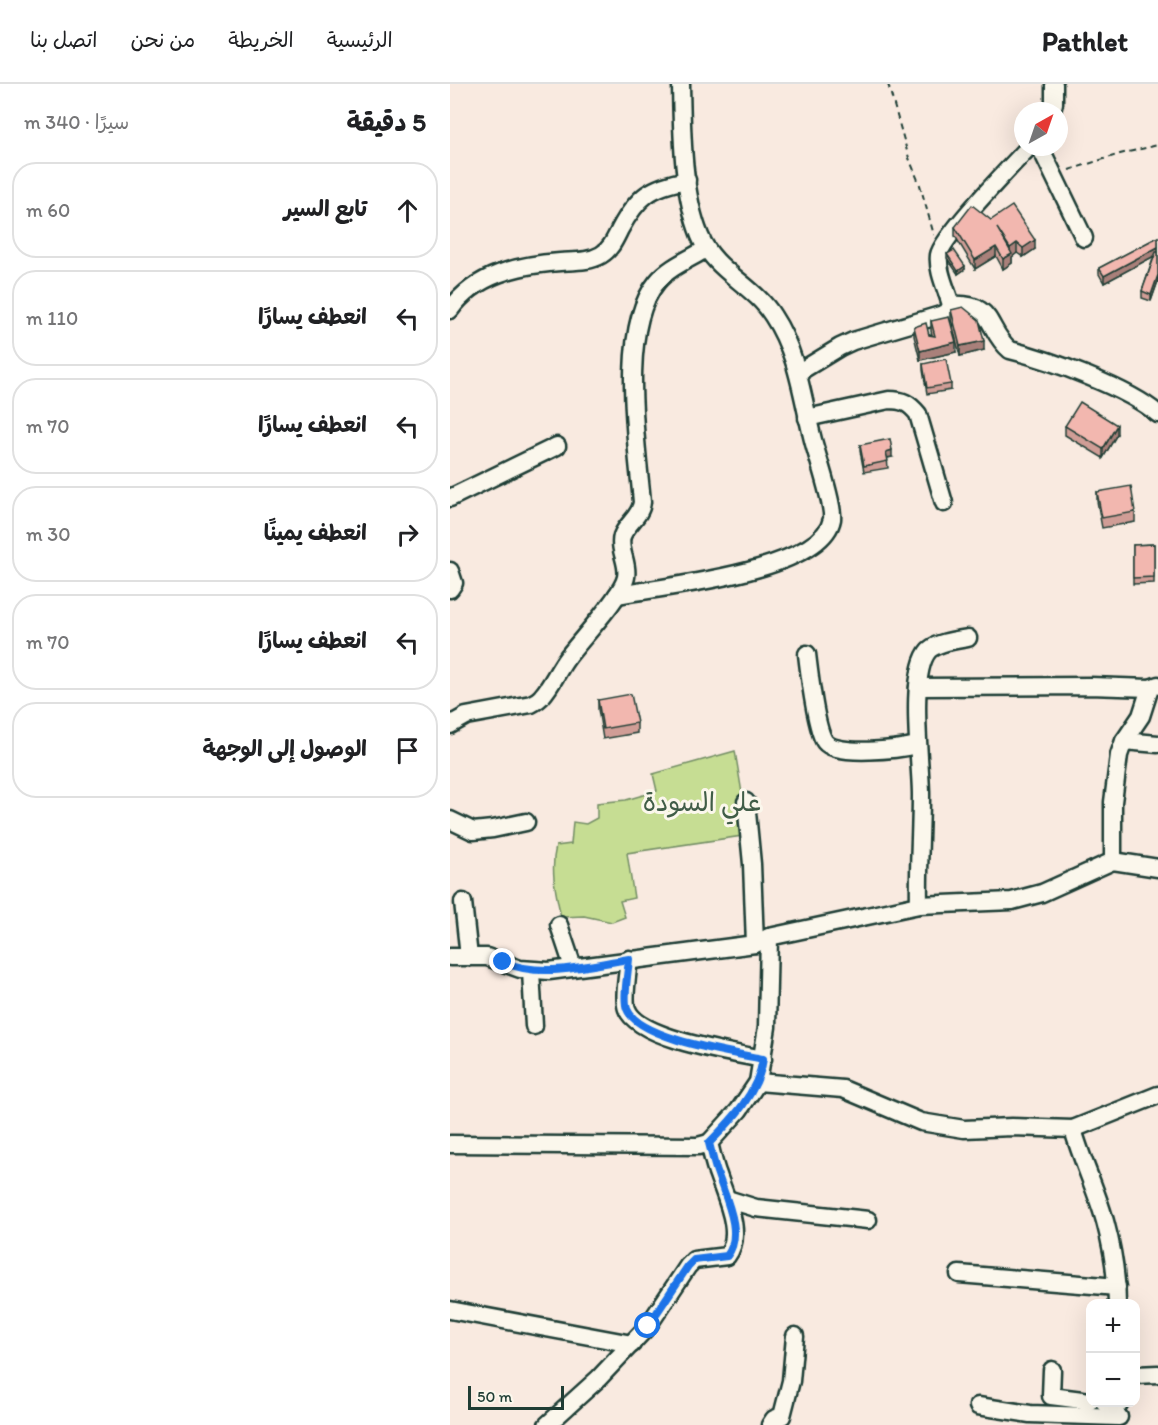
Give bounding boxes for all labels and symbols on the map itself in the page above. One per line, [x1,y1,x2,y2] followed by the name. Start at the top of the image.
[1014,102,1068,156] north arrow
[643,786,761,825] park label: علي السودة
[489,948,515,974] route end
[634,1312,660,1338] route start
[468,1383,564,1410] scale bar

